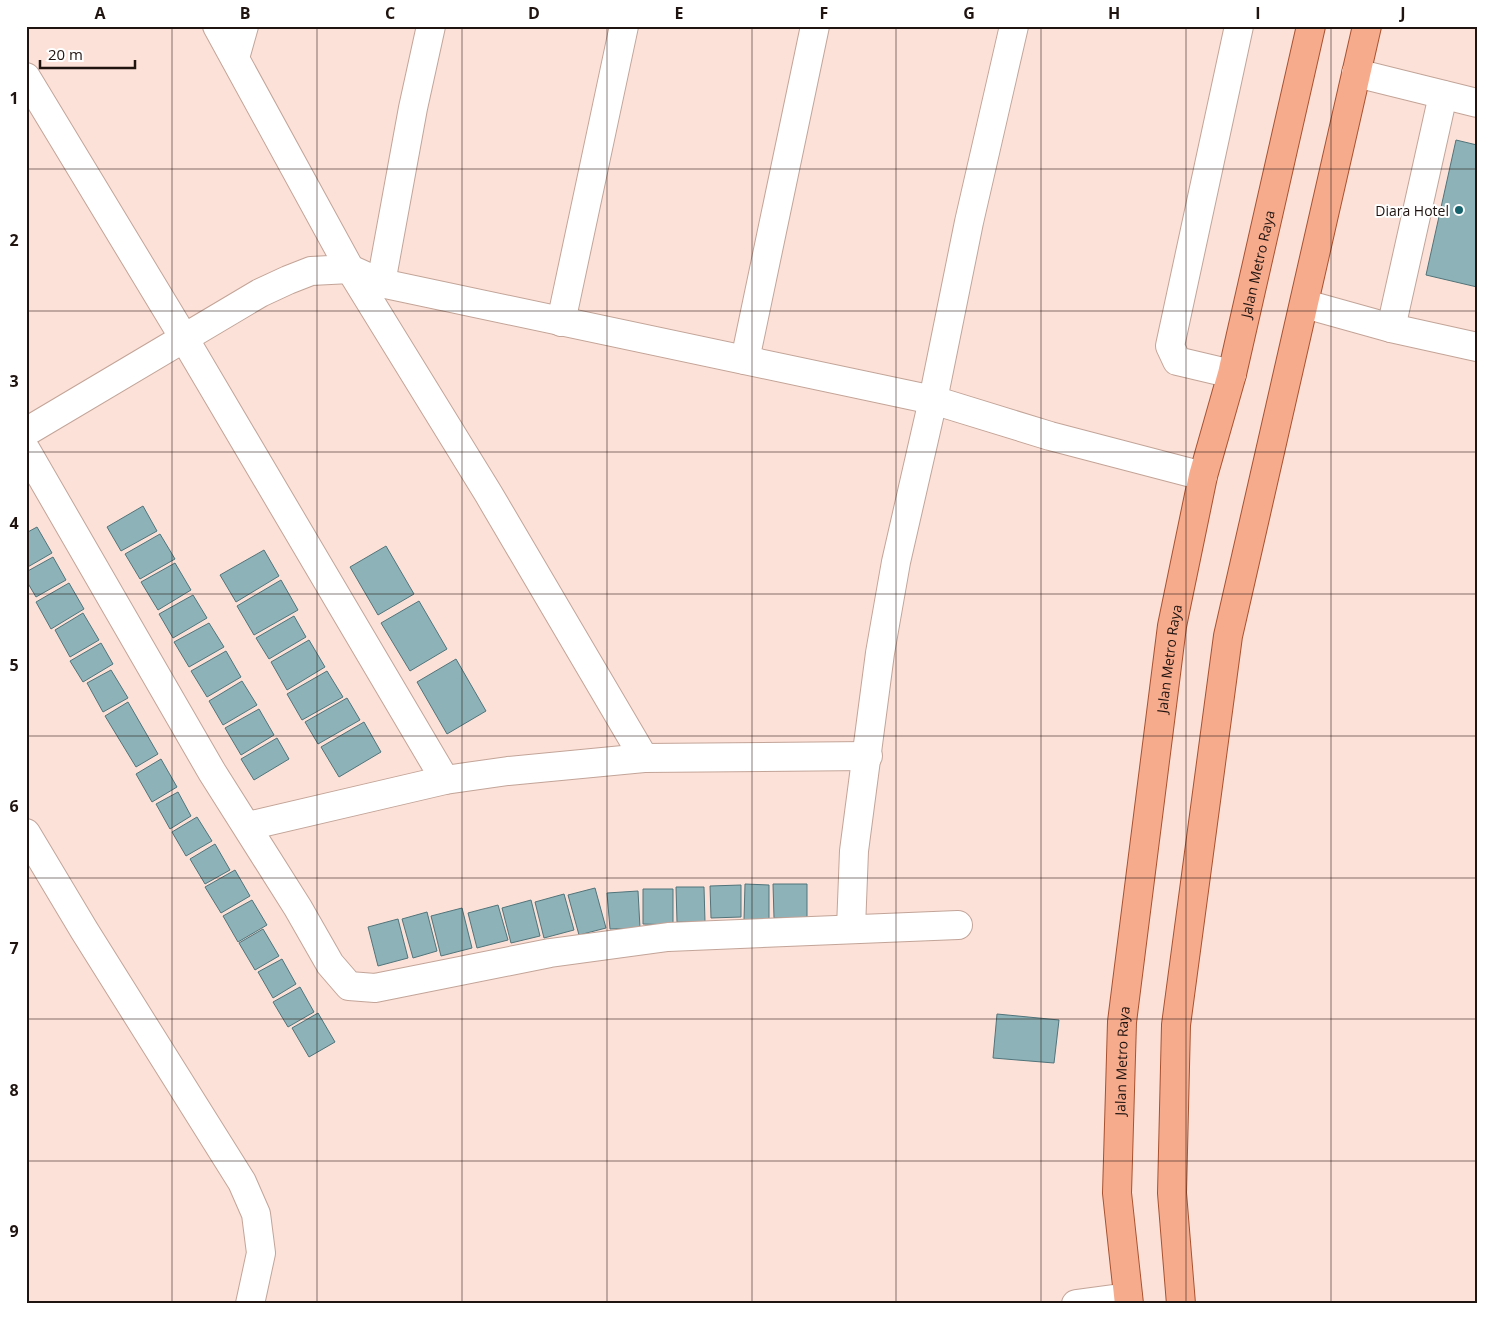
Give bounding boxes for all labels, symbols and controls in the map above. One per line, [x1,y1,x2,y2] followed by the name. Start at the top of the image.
[94,2,106,24] text: A
[240,2,250,24] text: B
[385,2,395,24] text: C
[528,2,540,24] text: D
[675,2,684,24] text: E
[820,2,828,24] text: F
[963,2,975,24] text: G
[1108,2,1120,24] text: H
[1255,2,1261,24] text: I
[1398,2,1406,24] text: J
[40,38,135,70] scale bar
[48,44,83,64] text: 20 m
[9,87,19,109] text: 1
[1375,201,1449,220] place label: Diara Hotel
[1453,204,1465,216] marker: Diara Hotel
[1235,208,1278,321] street label: Jalan Metro Raya
[9,229,19,251] text: 2
[9,370,19,392] text: 3
[9,512,19,534] text: 4
[1151,603,1186,716] street label: Jalan Metro Raya
[9,654,19,676] text: 5
[9,795,19,817] text: 6
[9,937,19,959] text: 7
[1110,1005,1133,1118] street label: Jalan Metro Raya
[9,1079,19,1101] text: 8
[9,1220,19,1242] text: 9

